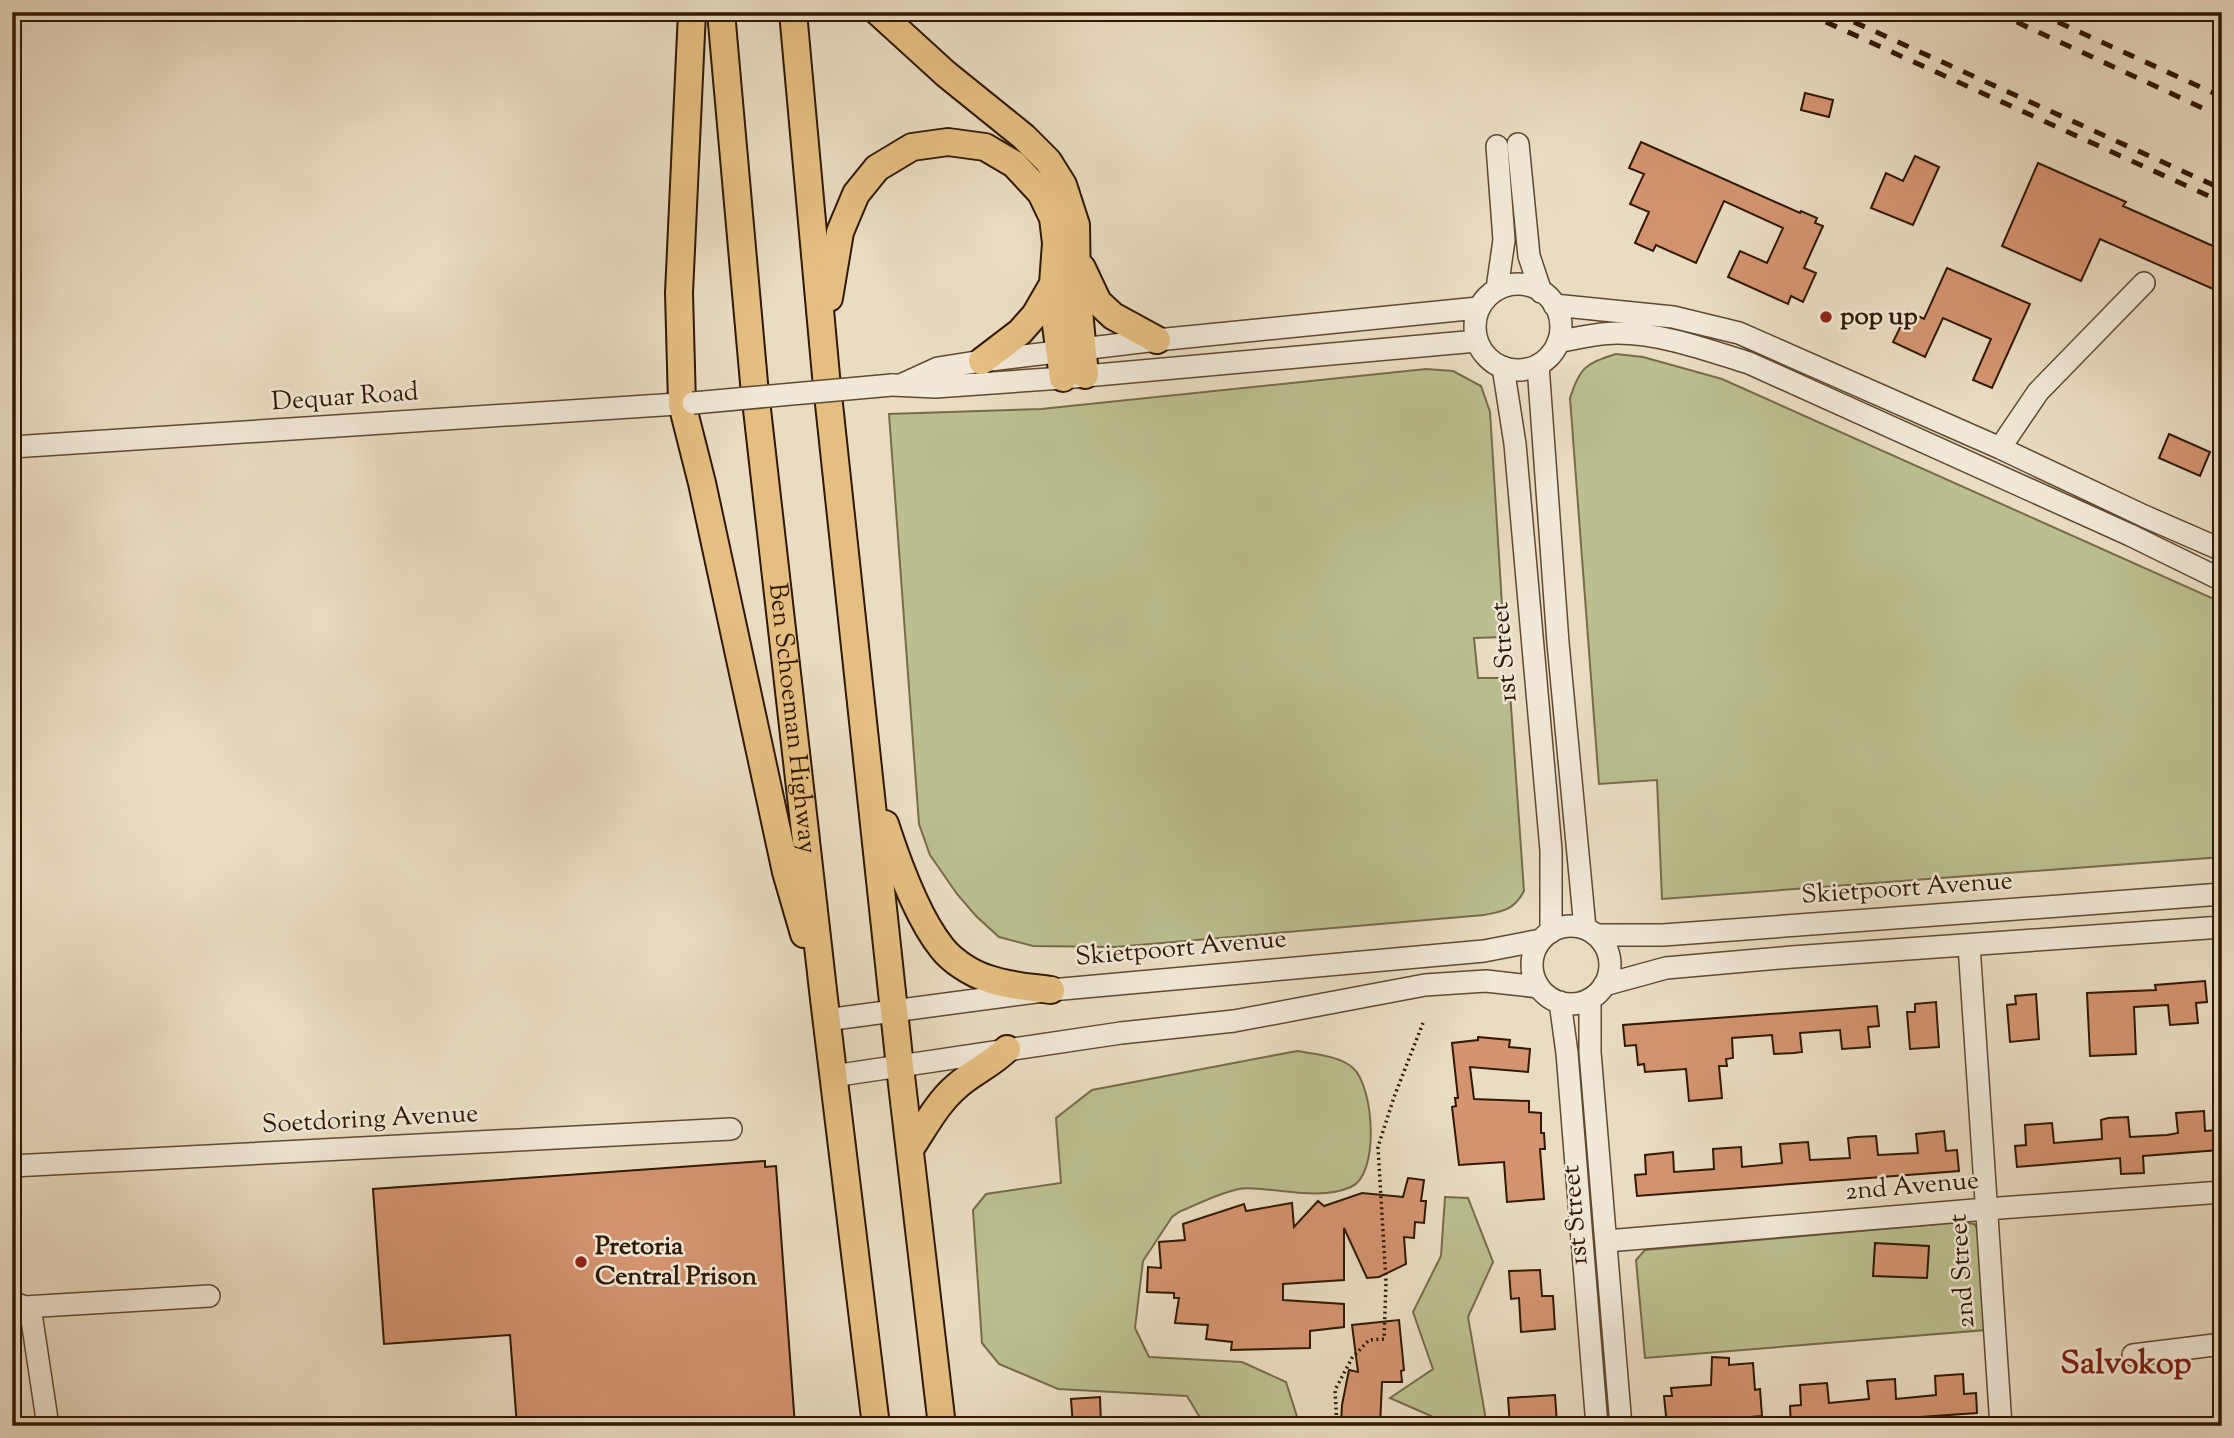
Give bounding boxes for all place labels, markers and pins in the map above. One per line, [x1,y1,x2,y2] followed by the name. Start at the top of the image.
[1840,299,1918,336] place label: pop up
[1818,309,1834,325] marker: pop up
[595,1229,758,1296] place label: Pretoria Central Prison
[573,1254,589,1270] marker: Pretoria Central Prison

